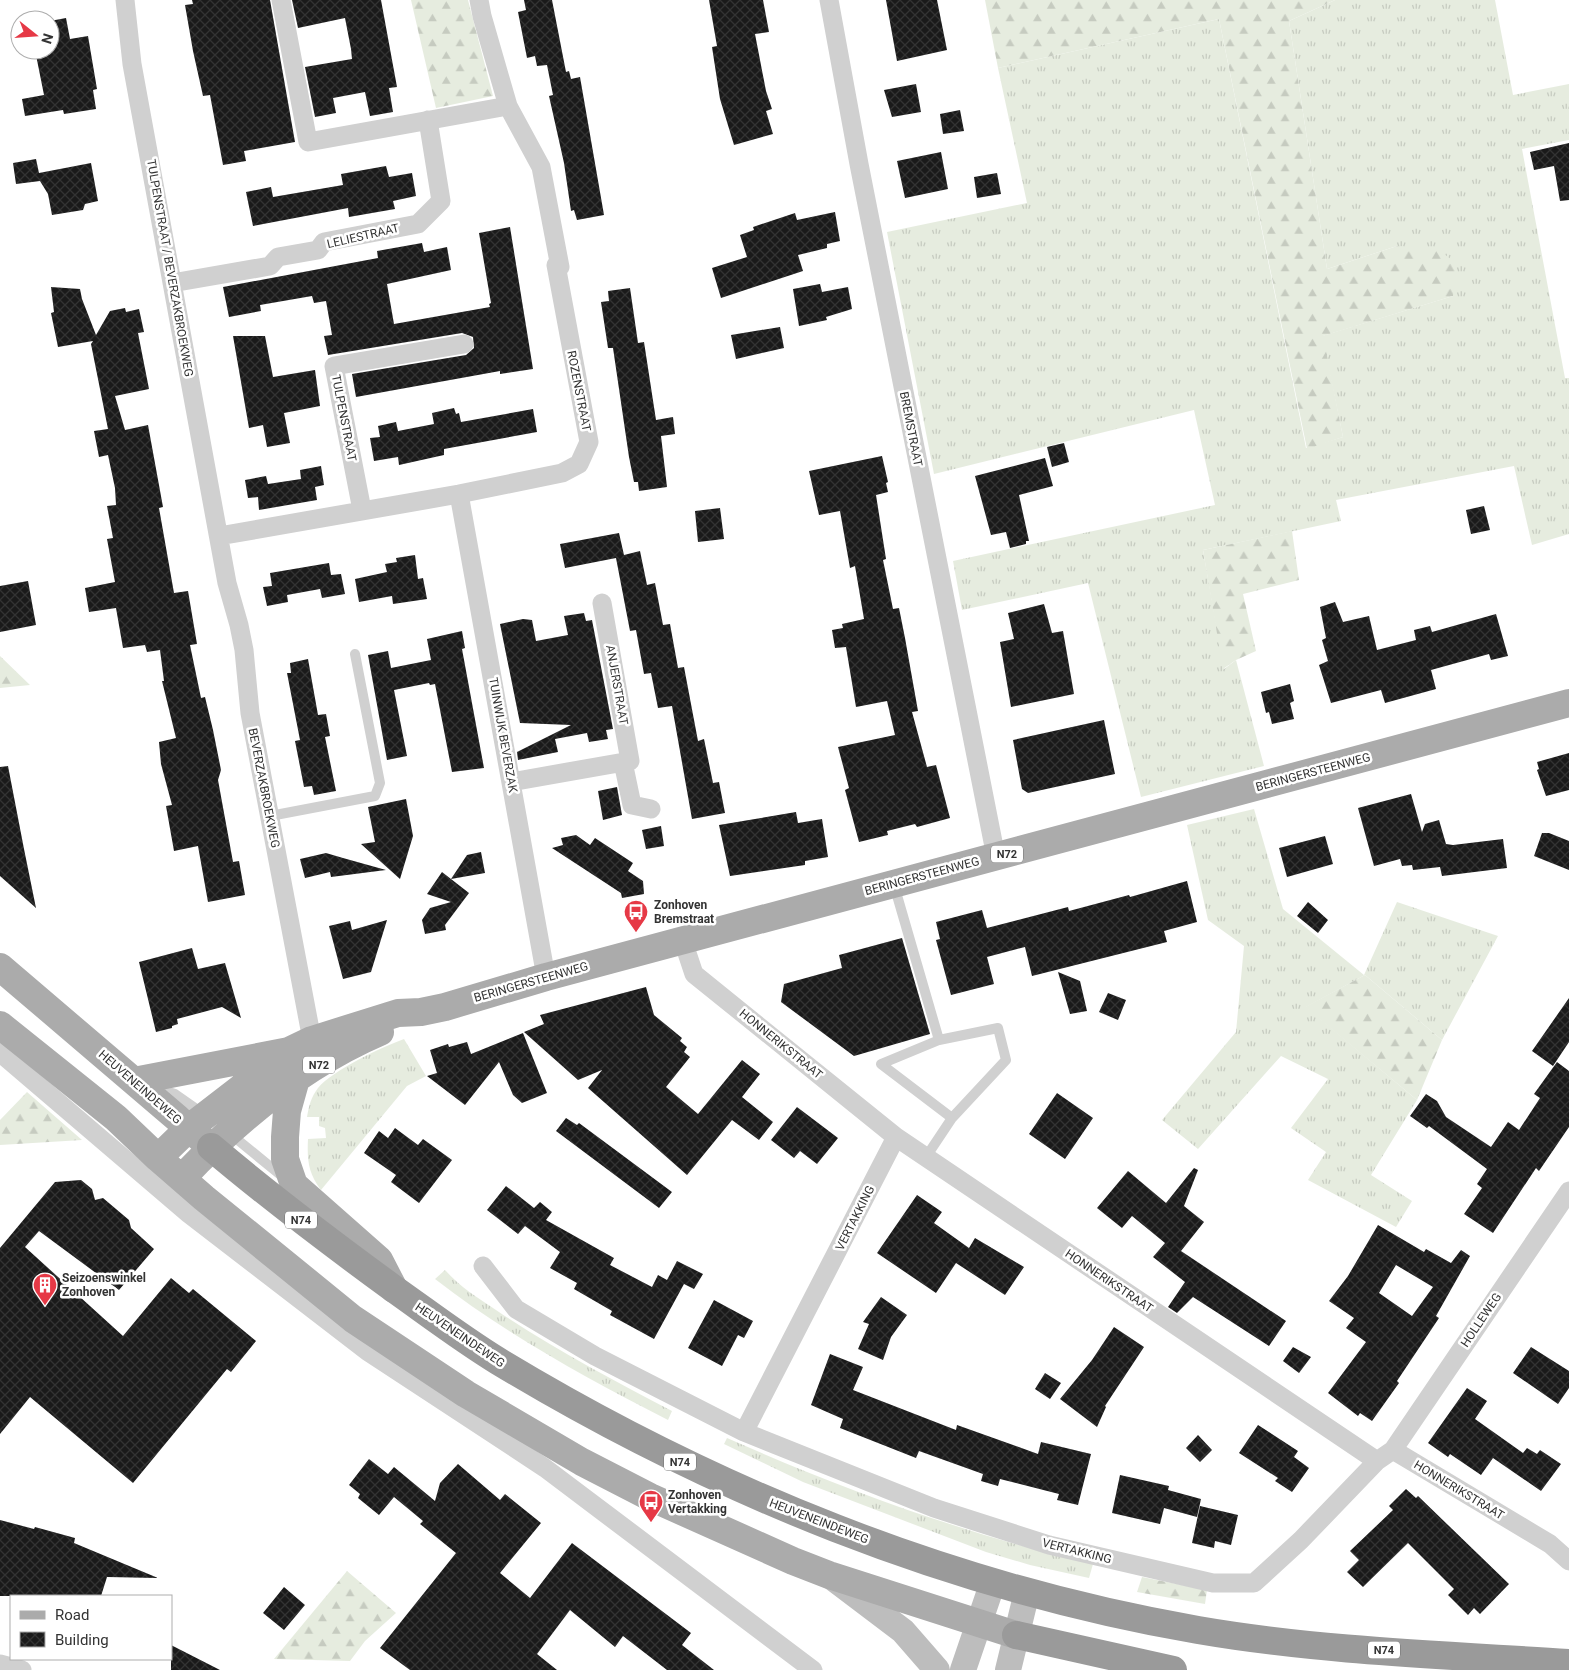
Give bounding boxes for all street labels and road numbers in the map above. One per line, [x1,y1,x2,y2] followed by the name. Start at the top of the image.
[144,158,196,378] street label: TULPENSTRAAT / BEVERZAKBROEKWEG
[326,221,400,251] street label: LELIESTRAAT
[564,350,594,432] street label: ROZENSTRAAT
[329,373,359,463] street label: TULPENSTRAAT
[897,390,925,468] street label: BREMSTRAAT
[603,644,631,726] street label: ANJERSTRAAT
[486,676,520,794] street label: TUINWIJK BEVERZAK
[245,727,283,849] street label: BEVERZAKBROEKWEG
[1254,750,1372,794] street label: BERINGERSTEENWEG
[991,846,1023,862] road number: N72
[863,854,981,898] street label: BERINGERSTEENWEG
[472,959,590,1005] street label: BERINGERSTEENWEG
[737,1006,825,1082] street label: HONNERIKSTRAAT
[96,1047,184,1127] street label: HEUVENEINDEWEG
[303,1056,335,1074] road number: N72
[833,1183,877,1253] street label: VERTAKKING
[285,1212,317,1228] road number: N74
[1063,1246,1155,1316] street label: HONNERIKSTRAAT
[1458,1290,1504,1350] street label: HOLLEWEG
[412,1300,508,1370] street label: HEUVENEINDEWEG
[664,1454,696,1470] road number: N74
[1411,1458,1507,1522] street label: HONNERIKSTRAAT
[767,1496,871,1546] street label: HEUVENEINDEWEG
[1041,1536,1113,1566] street label: VERTAKKING
[1368,1642,1400,1658] road number: N74

